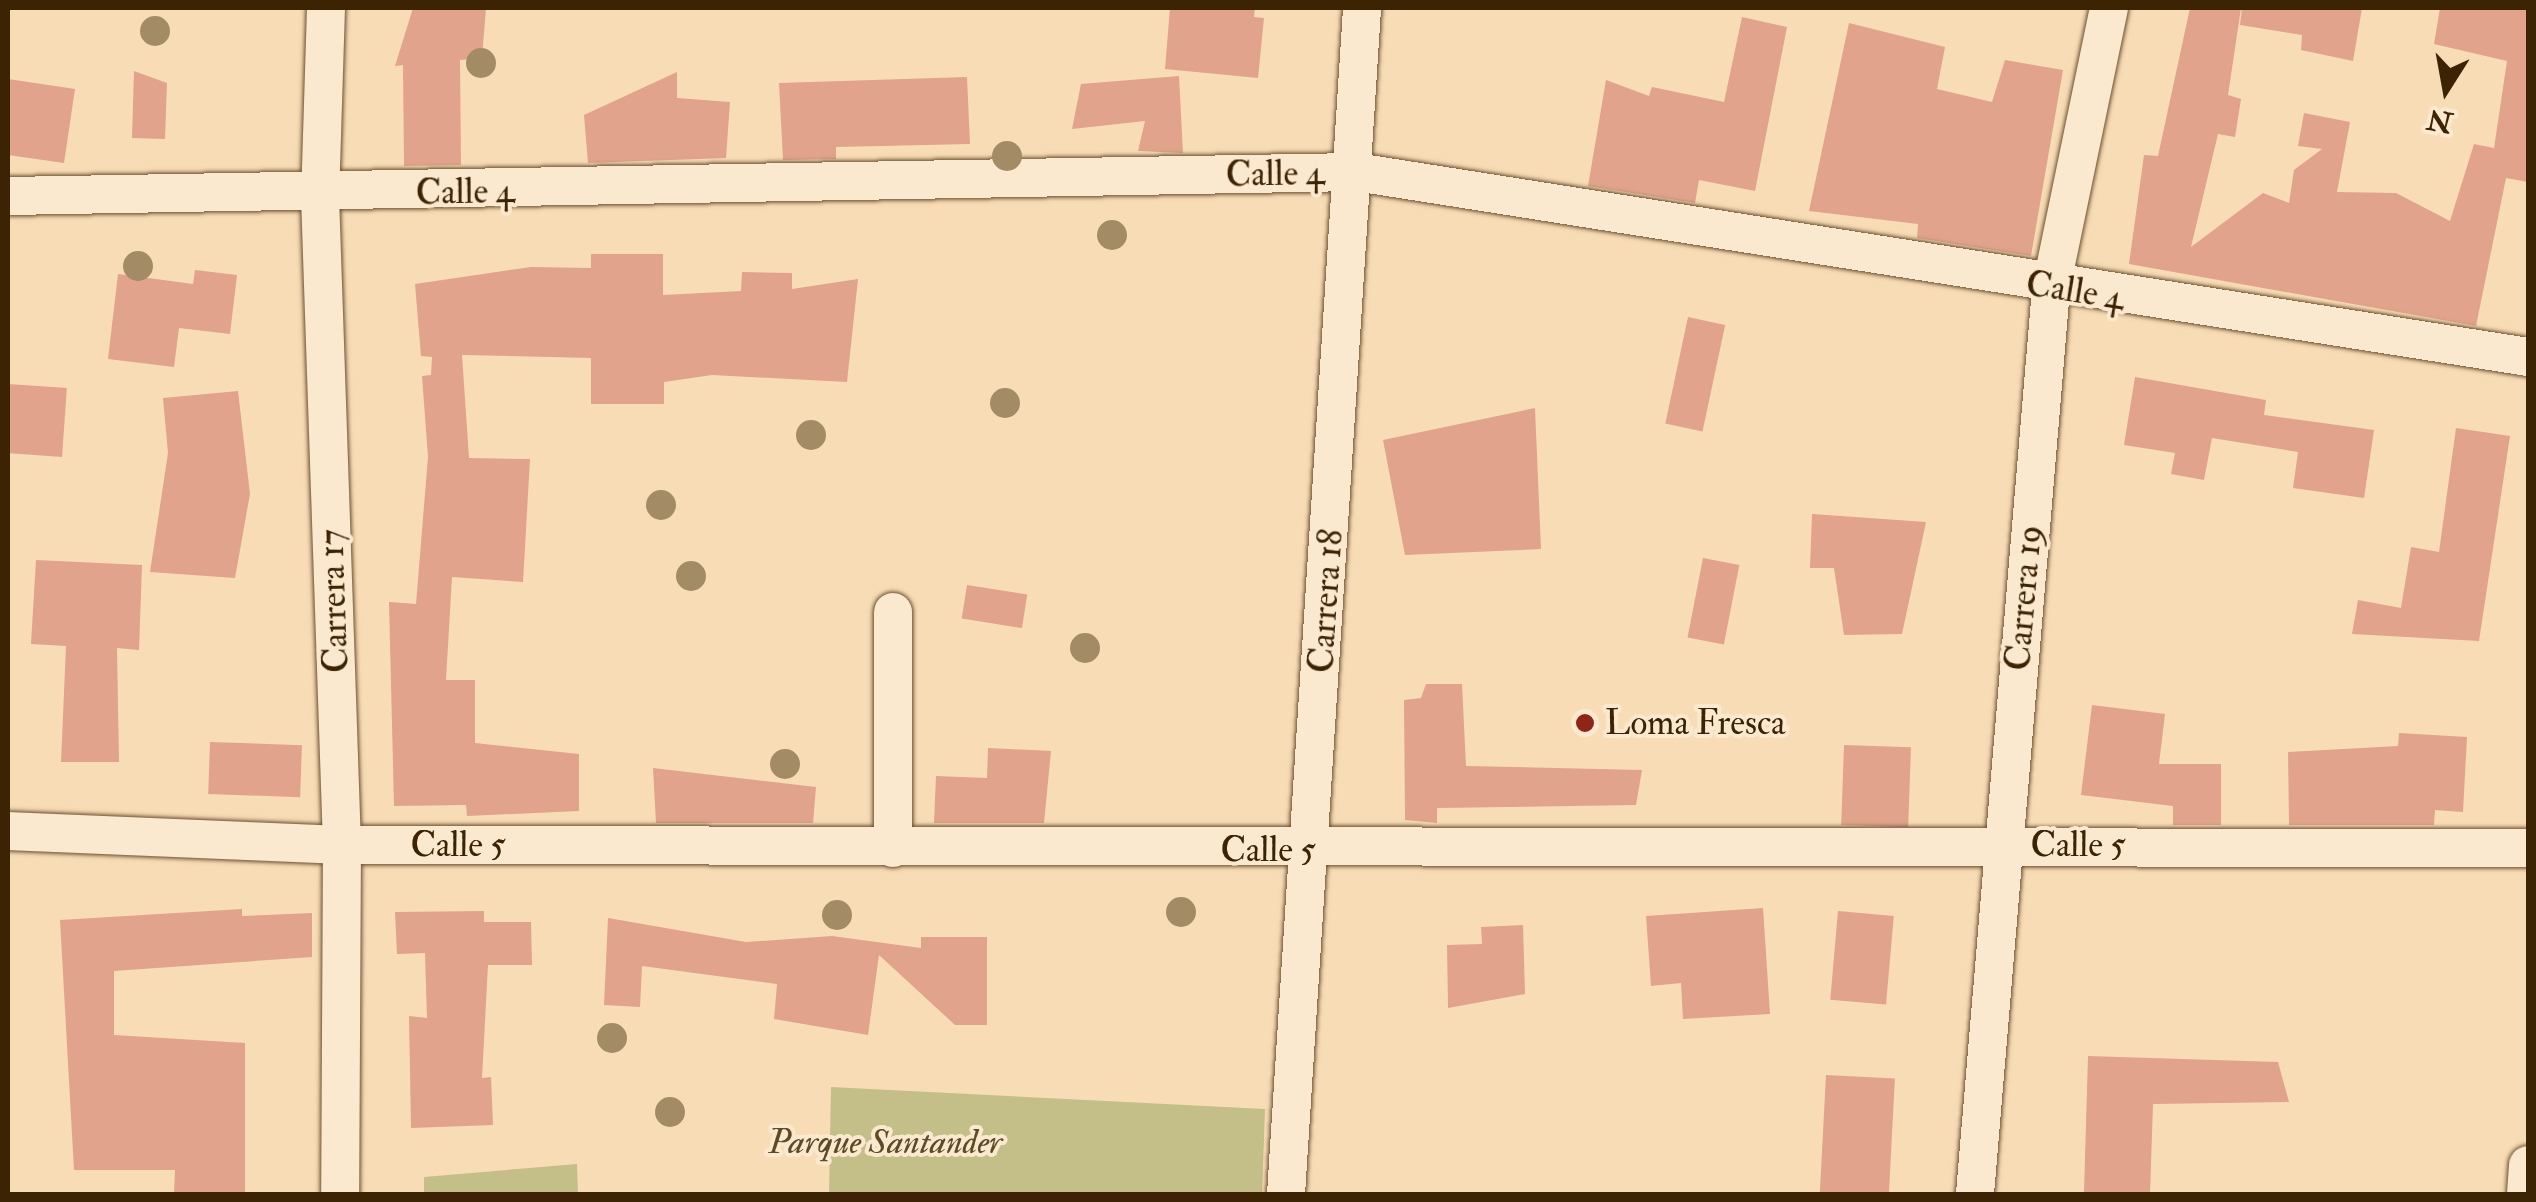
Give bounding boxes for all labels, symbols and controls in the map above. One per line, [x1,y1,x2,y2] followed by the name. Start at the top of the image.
[2396,40,2496,140] north arrow
[2425,100,2456,140] text: N
[1225,152,1325,196] street label: Calle 4
[415,170,515,214] street label: Calle 4
[2023,263,2127,319] street label: Calle 4
[1997,524,2051,672] street label: Carrera 19
[311,528,357,674] street label: Carrera 17
[1300,528,1352,674] street label: Carrera 18
[1605,702,1785,744] place label: Loma Fresca
[1574,712,1596,734] marker: Loma Fresca
[410,824,506,866] street label: Calle 5
[2030,824,2126,866] street label: Calle 5
[1220,829,1316,871] street label: Calle 5
[768,1121,1002,1163] park label: Parque Santander

